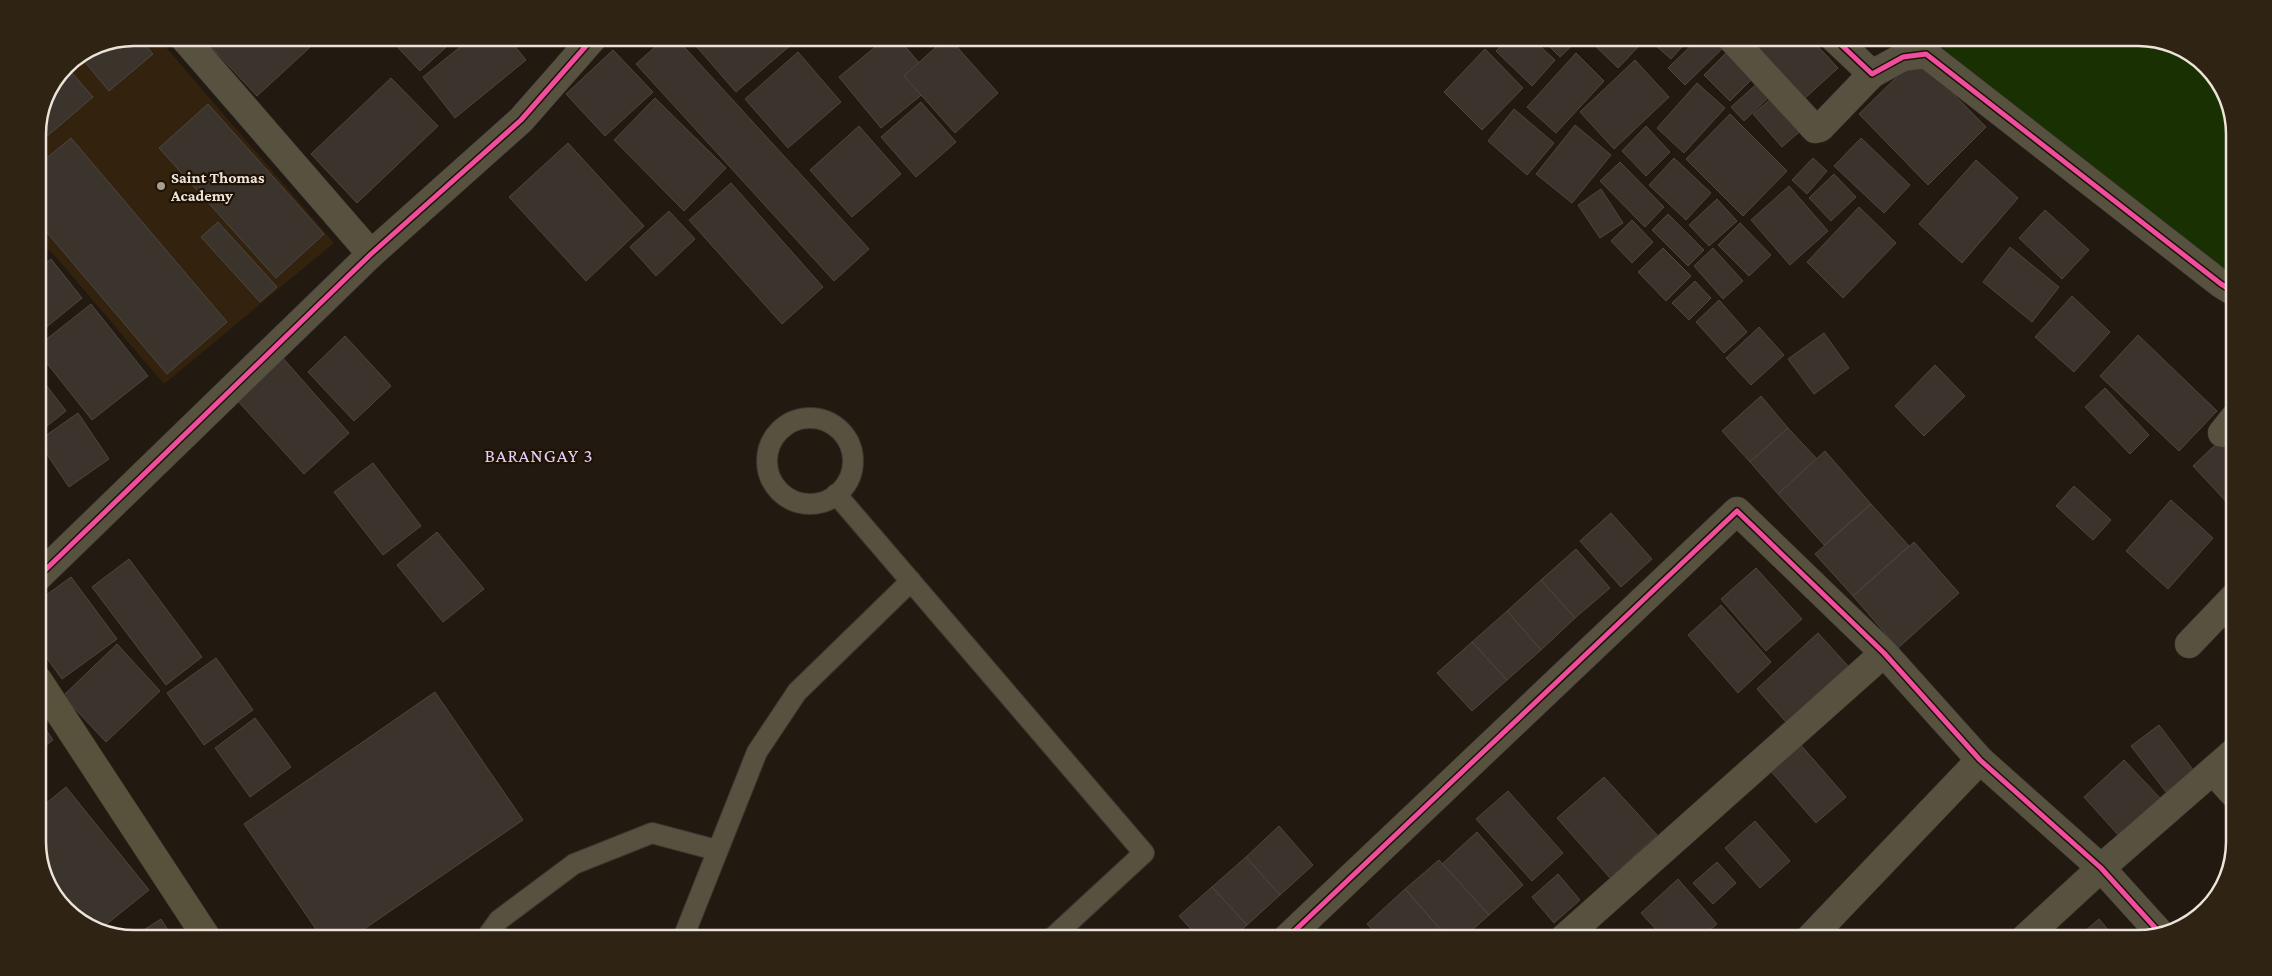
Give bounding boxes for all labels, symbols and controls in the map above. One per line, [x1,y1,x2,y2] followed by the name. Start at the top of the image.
[170,169,265,204] place label: Saint Thomas Academy
[155,180,167,192] marker: Saint Thomas Academy
[484,445,594,466] district label: BARANGAY 3

